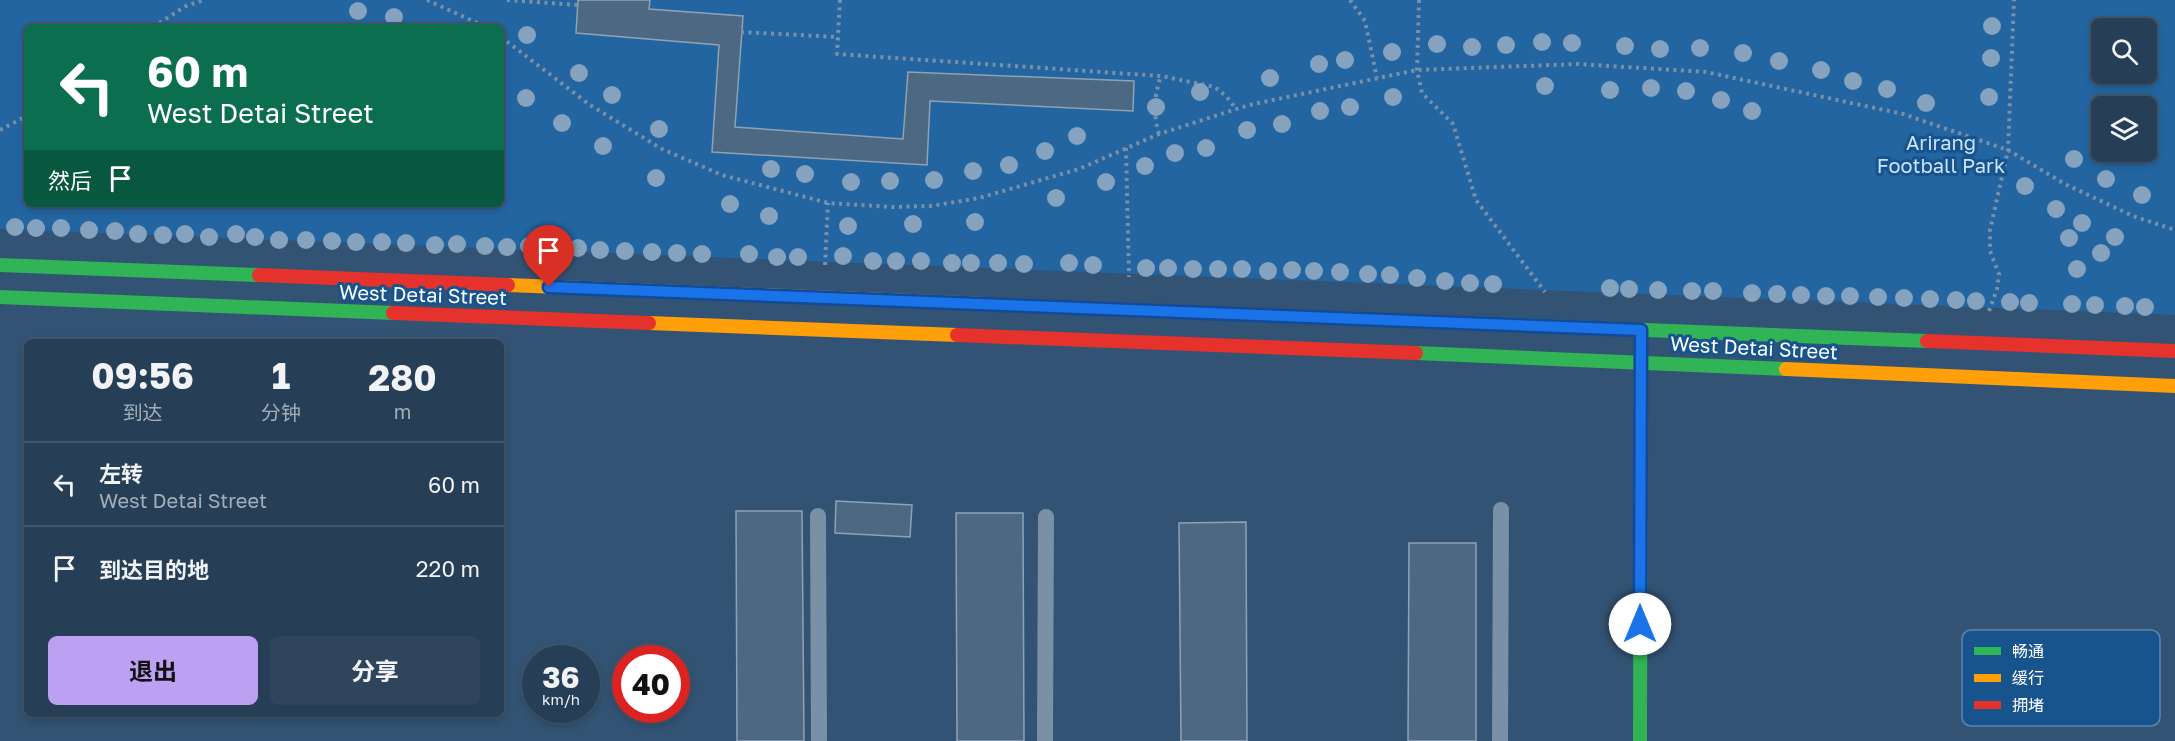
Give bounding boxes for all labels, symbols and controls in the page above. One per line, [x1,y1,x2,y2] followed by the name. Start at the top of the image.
[2091,18,2157,162] map controls
[2091,18,2157,84] button: search
[147,46,248,96] text: 60 m
[48,48,126,126] icon: left
[2091,96,2157,162] button: layers
[147,97,374,129] text: West Detai Street
[1877,130,2005,177] park label: Arirang Football Park
[104,162,137,195] icon: arrive
[48,167,92,194] text: 然后
[523,225,574,287] pin
[532,234,565,267] icon: arrive
[339,279,507,309] street label: West Detai Street
[1669,331,1839,363] street label: West Detai Street
[91,354,194,397] text: 09:56
[272,354,290,397] text: 1
[368,356,437,399] text: 280
[394,399,411,423] text: m
[123,400,163,424] text: 到达
[261,400,301,424] text: 分钟
[99,460,143,487] text: 左转
[48,468,81,501] icon: left
[428,471,480,498] text: 60 m
[99,488,267,512] text: West Detai Street
[48,552,81,585] icon: arrive
[416,555,480,582] text: 220 m
[99,556,209,583] text: 到达目的地
[1608,592,1672,656] position arrow
[1962,630,2160,726] legend
[48,636,258,705] button: 退出
[270,636,480,705] button: 分享
[2012,641,2044,661] text: 畅通
[612,645,690,723] speed limit sign: 40
[542,659,580,695] text: 36
[2012,668,2044,688] text: 缓行
[542,690,580,708] text: km/h
[2012,695,2044,715] text: 拥堵

